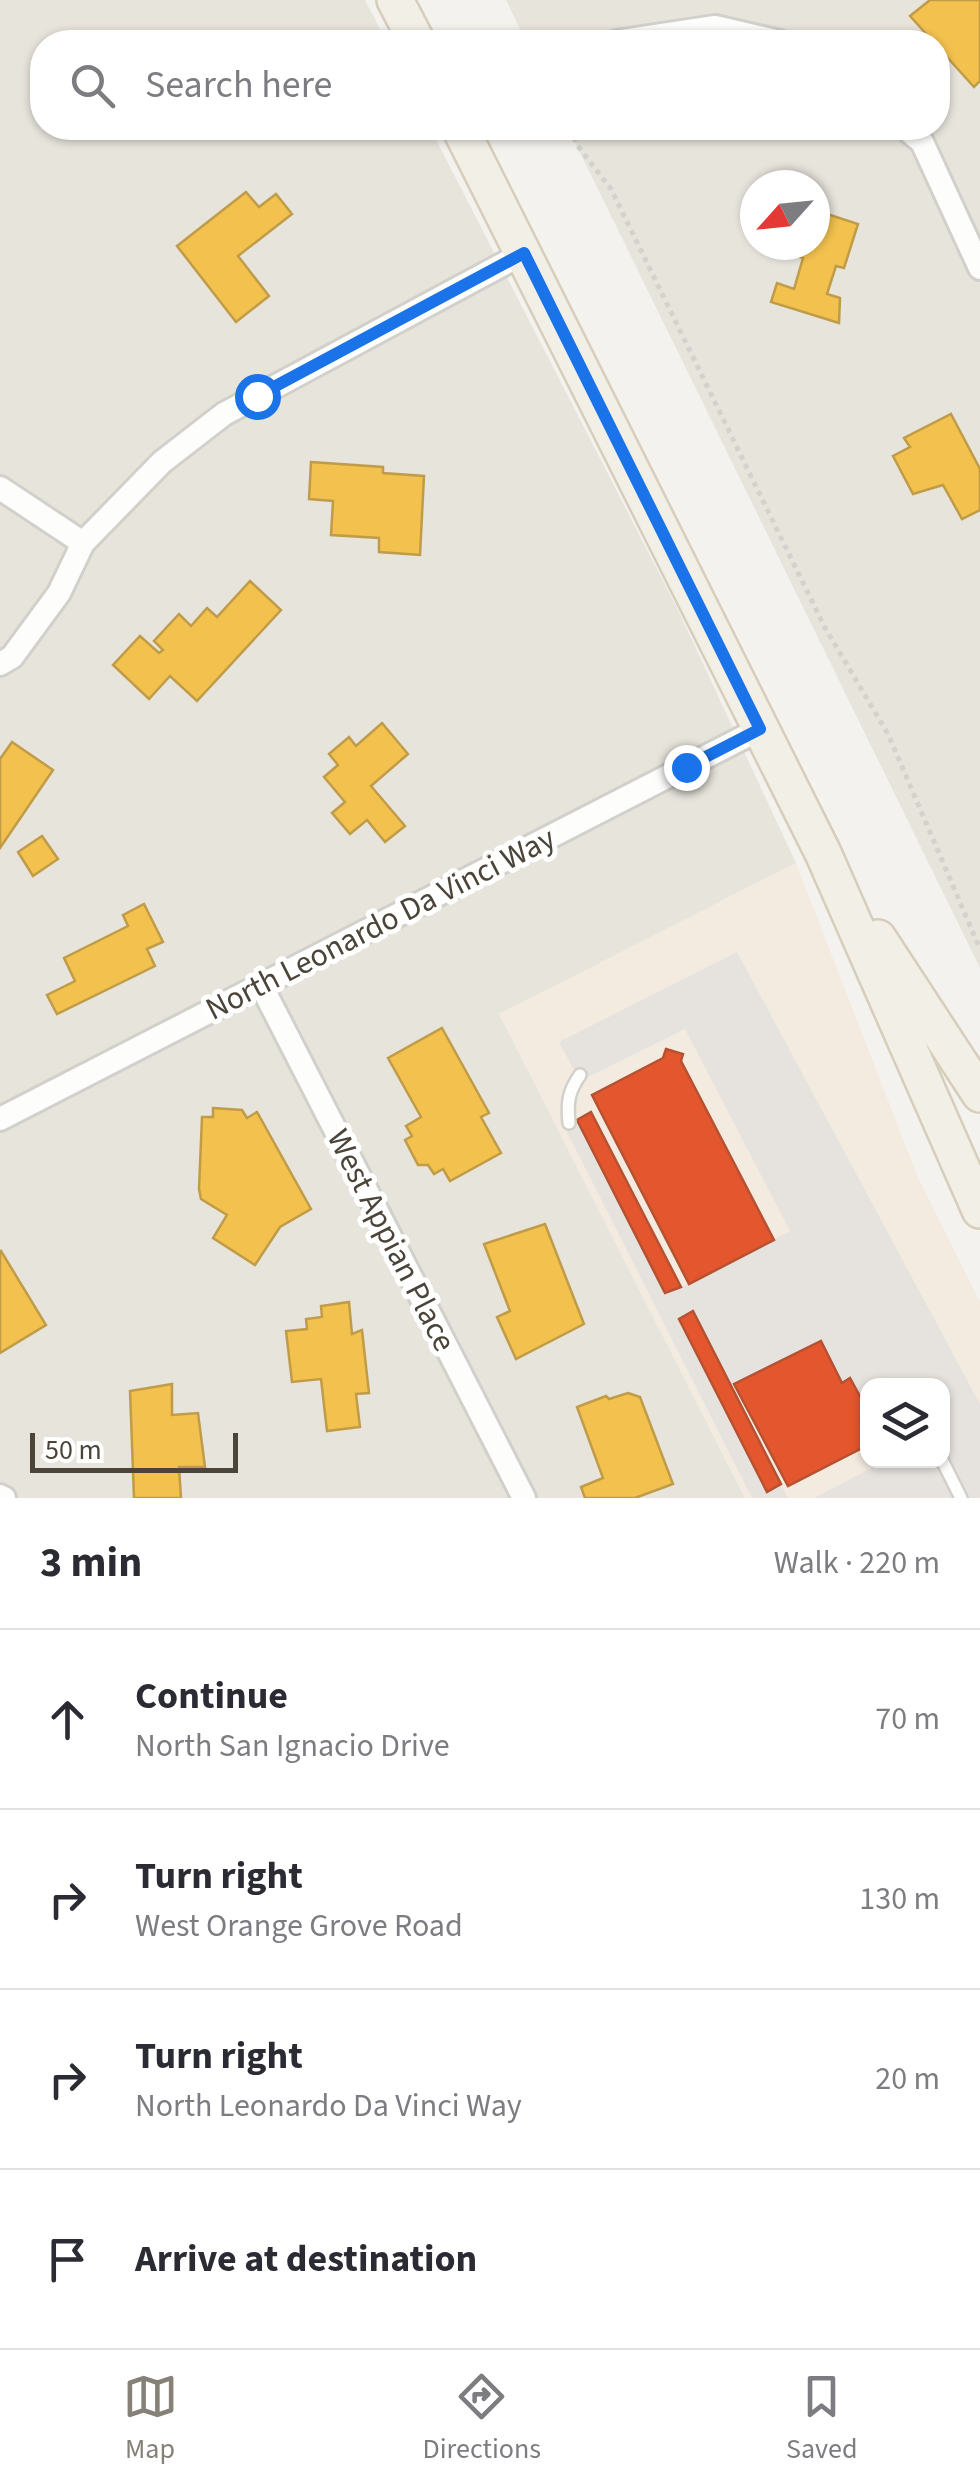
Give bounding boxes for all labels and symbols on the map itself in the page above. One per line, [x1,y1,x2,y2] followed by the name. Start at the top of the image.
[740,170,830,260] north arrow
[235,374,281,420] route start
[664,745,710,791] route end
[198,816,563,1032] street label: North Leonardo Da Vinci Way
[315,1121,467,1360] street label: West Appian Place
[30,1428,238,1472] scale bar

